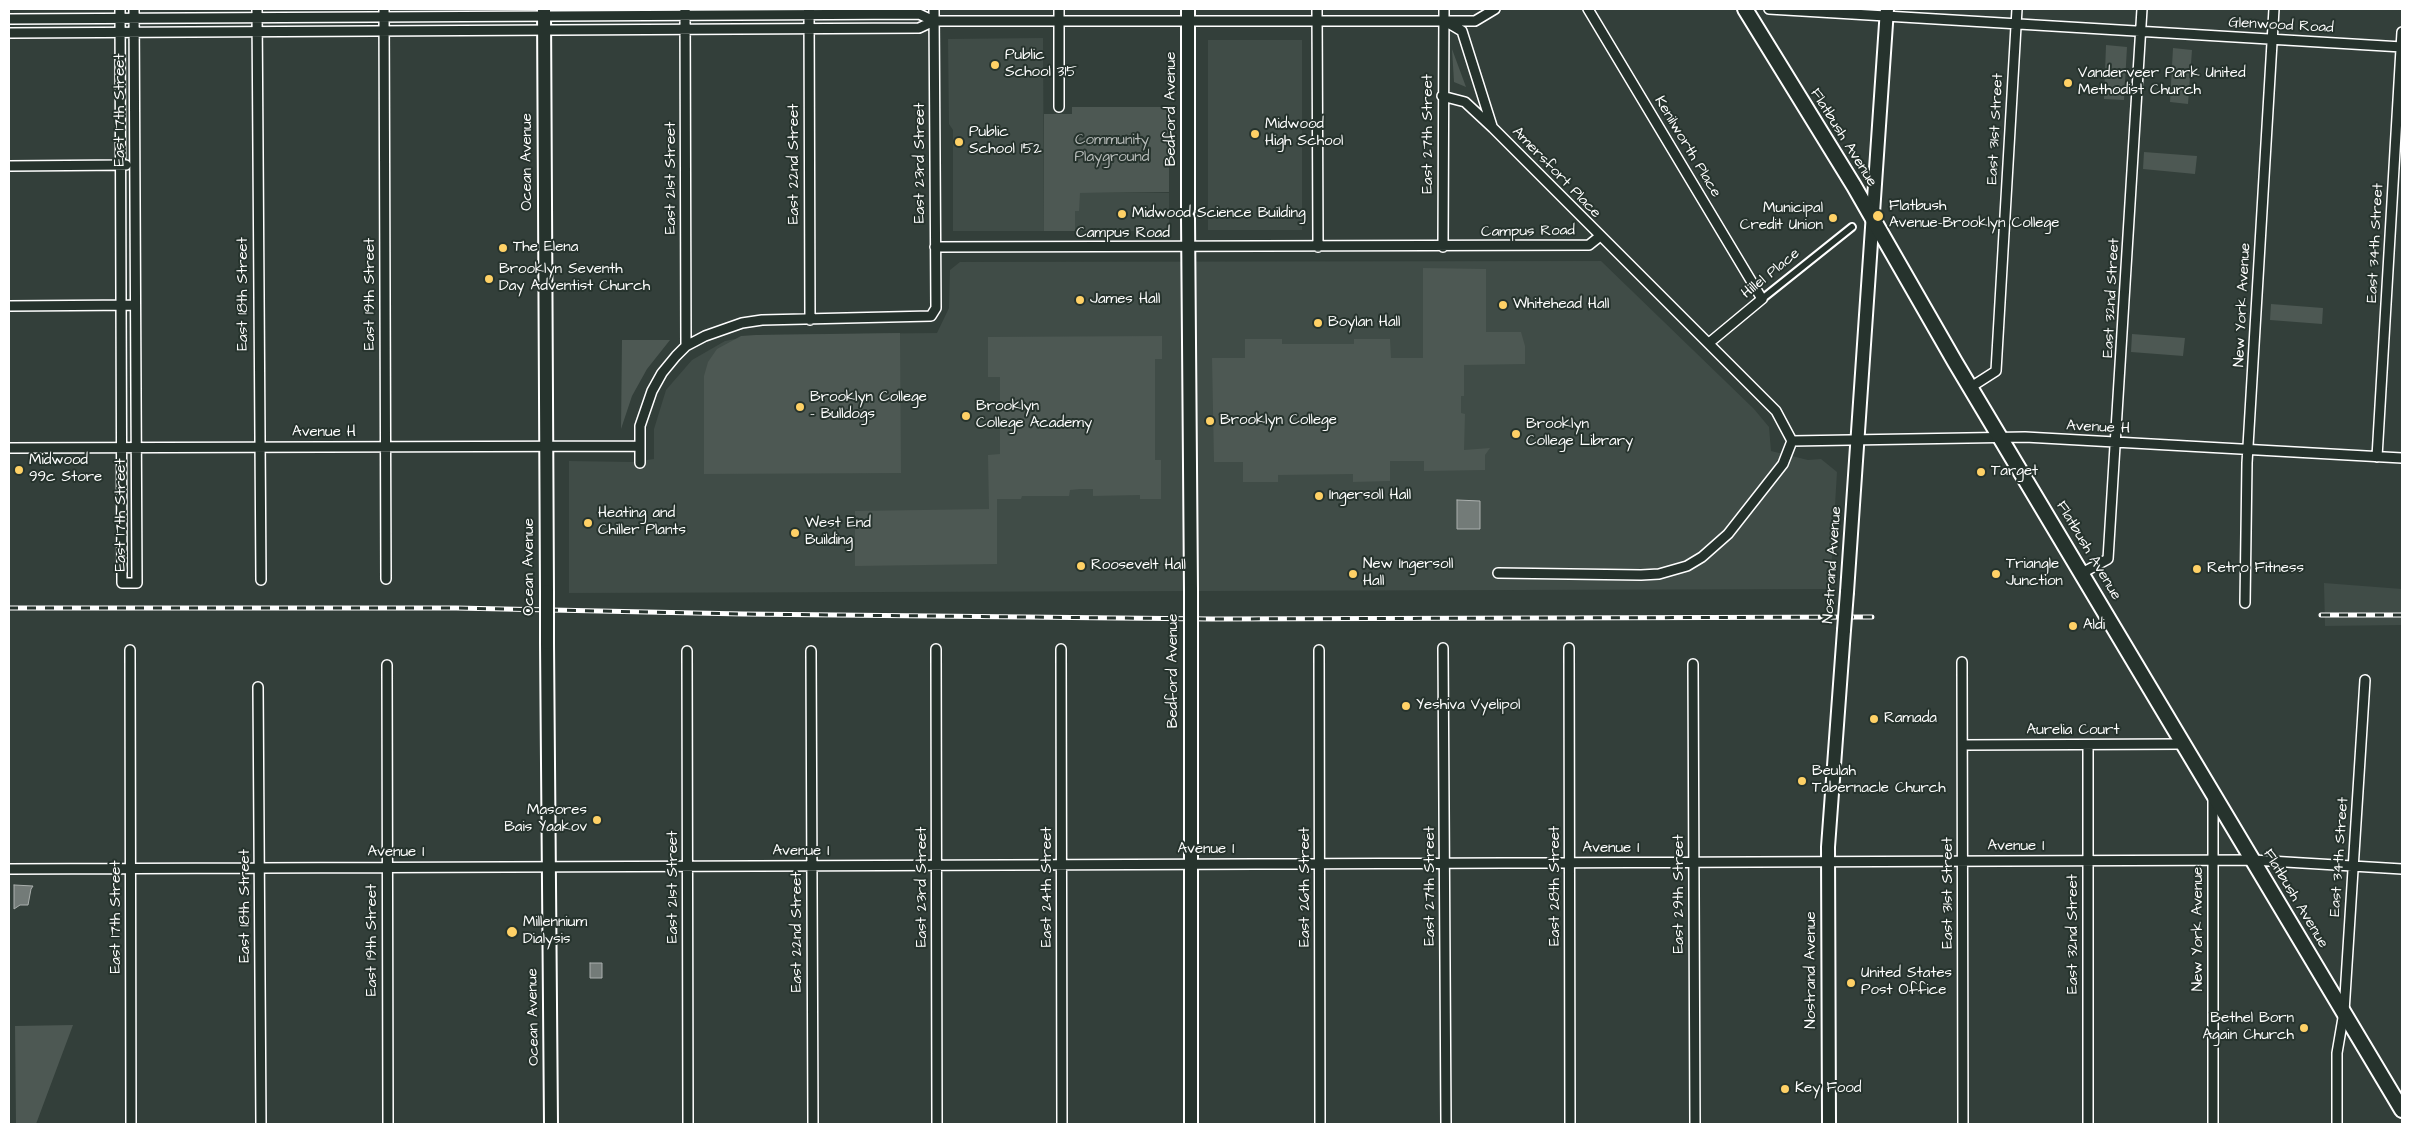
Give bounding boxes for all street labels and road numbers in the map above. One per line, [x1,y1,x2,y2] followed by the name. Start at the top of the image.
[2228,14,2334,38] street label: Glenwood Road
[1163,52,1181,166] street label: Bedford Avenue
[112,53,130,167] street label: East 17th Street
[1984,73,2008,185] street label: East 31st Street
[1420,74,1438,194] street label: East 27th Street
[1806,86,1880,190] street label: Flatbush Avenue
[1650,93,1724,201] street label: Kenilworth Place
[912,103,930,223] street label: East 23rd Street
[786,104,804,224] street label: East 22nd Street
[519,113,537,211] street label: Ocean Avenue
[663,122,681,234] street label: East 21st Street
[1508,124,1604,222] street label: Amersfort Place
[2364,183,2388,303] street label: East 34th Street
[1481,222,1575,242] street label: Campus Road
[1076,225,1170,243] street label: Campus Road
[235,237,253,351] street label: East 18th Street
[362,238,380,350] street label: East 19th Street
[2100,238,2124,358] street label: East 32nd Street
[2231,242,2255,368] street label: New York Avenue
[1738,245,1804,303] street label: Hillel Place
[2066,417,2130,439] street label: Avenue H
[292,424,356,442] street label: Avenue H
[113,458,131,572] street label: East 17th Street
[2051,498,2125,604] street label: Flatbush Avenue
[1820,506,1846,624] street label: Nostrand Avenue
[521,518,539,616] street label: Ocean Avenue
[1165,614,1183,728] street label: Bedford Avenue
[2027,722,2119,740] street label: Aurelia Court
[2327,797,2353,917] street label: East 34th Street
[1422,826,1440,946] street label: East 27th Street
[1547,826,1565,946] street label: East 28th Street
[914,827,932,947] street label: East 23rd Street
[1039,827,1057,947] street label: East 24th Street
[1297,827,1315,947] street label: East 26th Street
[665,831,683,943] street label: East 21st Street
[1671,834,1689,954] street label: East 29th Street
[1940,837,1958,949] street label: East 31st Street
[1987,838,2045,856] street label: Avenue I
[1582,840,1640,858] street label: Avenue I
[1177,841,1235,859] street label: Avenue I
[772,843,830,861] street label: Avenue I
[367,844,425,862] street label: Avenue I
[2258,846,2332,952] street label: Flatbush Avenue
[237,849,255,963] street label: East 18th Street
[108,860,126,974] street label: East 17th Street
[2190,867,2208,991] street label: New York Avenue
[789,872,807,992] street label: East 22nd Street
[2065,874,2083,994] street label: East 32nd Street
[364,884,382,996] street label: East 19th Street
[1803,911,1821,1029] street label: Nostrand Avenue
[524,968,544,1066] street label: Ocean Avenue

